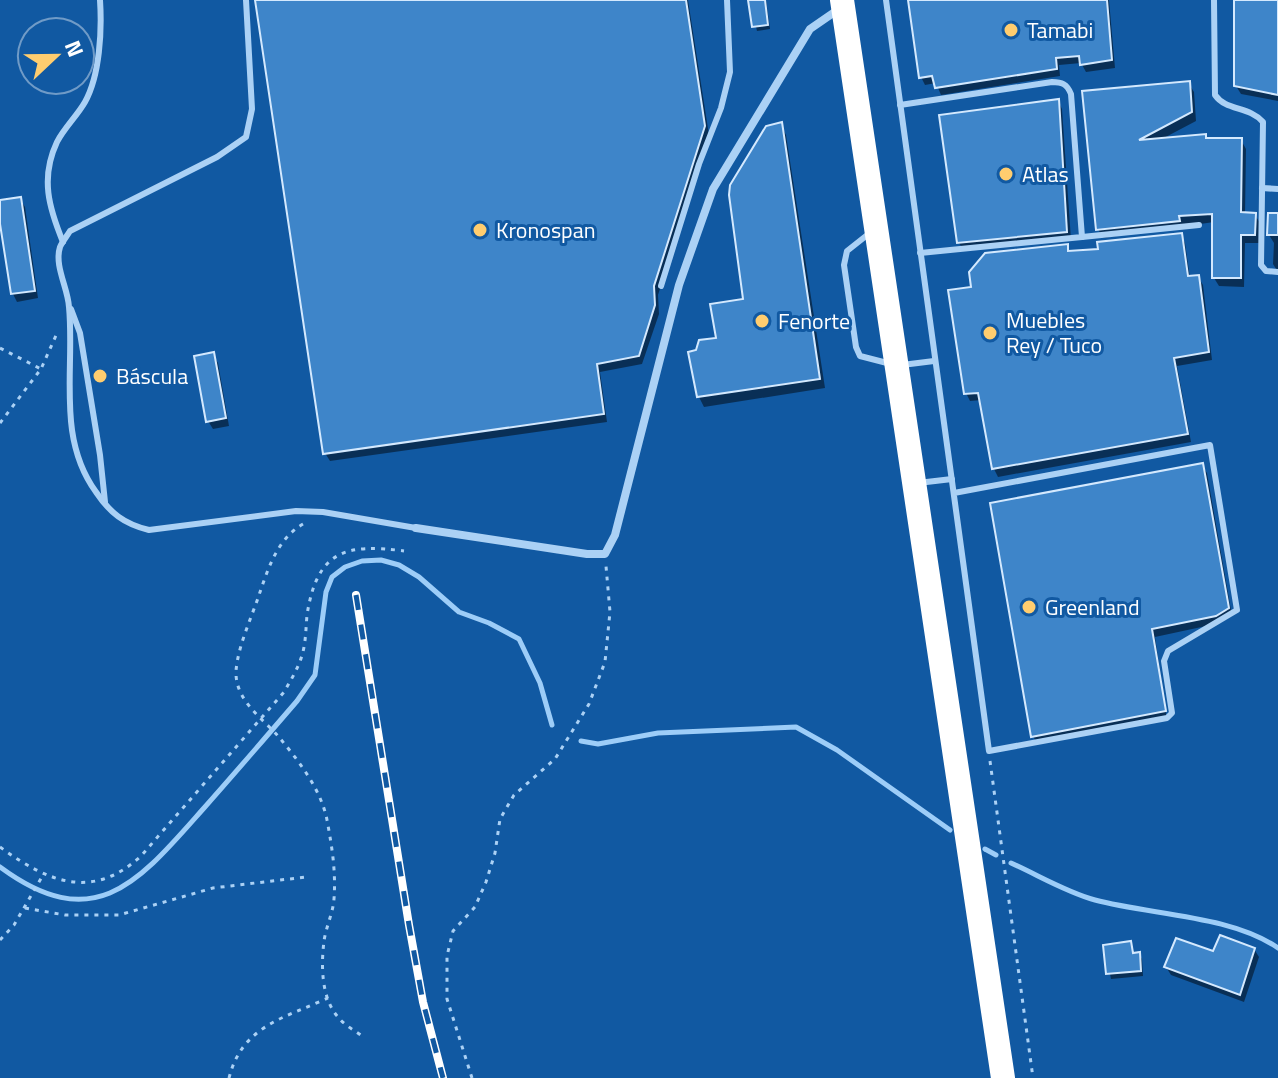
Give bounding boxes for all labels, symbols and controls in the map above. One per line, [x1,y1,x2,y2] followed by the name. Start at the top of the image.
[1027,13,1093,47] place label: Tamabi
[16,16,96,96] north arrow
[1002,21,1020,39] marker: Tamabi
[56,35,93,62] text: N
[1022,157,1069,191] place label: Atlas
[997,165,1015,183] marker: Atlas
[496,213,596,247] place label: Kronospan
[471,221,489,239] marker: Kronospan
[1006,303,1102,362] place label: Muebles Rey / Tuco
[778,304,850,338] place label: Fenorte
[753,312,771,330] marker: Fenorte
[981,324,999,342] marker: Muebles Rey / Tuco
[116,359,188,393] place label: Báscula
[91,367,109,385] marker: Báscula
[1045,590,1140,624] place label: Greenland
[1020,598,1038,616] marker: Greenland

